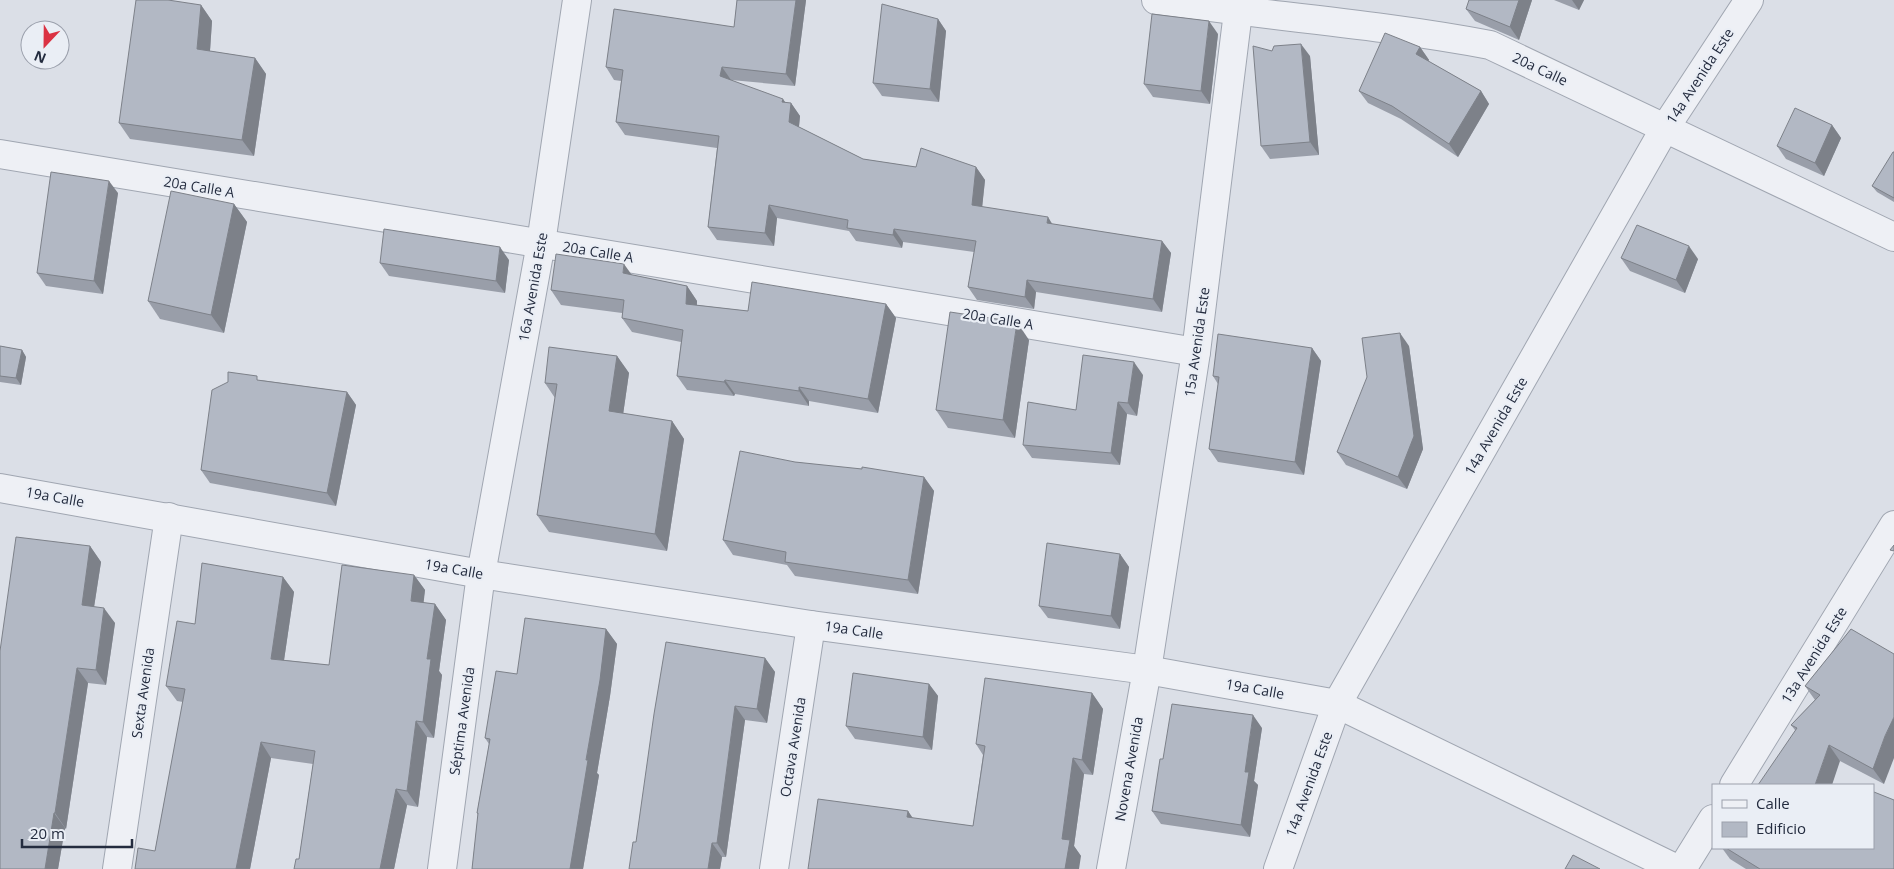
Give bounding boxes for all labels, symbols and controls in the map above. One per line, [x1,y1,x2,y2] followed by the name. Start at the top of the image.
[20,20,70,70] north arrow
[1662,24,1738,127] street label: 14a Avenida Este
[31,47,49,68] text: N
[1509,47,1571,90] street label: 20a Calle
[162,172,236,201] street label: 20a Calle A
[514,231,551,343] street label: 16a Avenida Este
[561,237,635,266] street label: 20a Calle A
[1179,286,1214,398] street label: 15a Avenida Este
[961,304,1035,333] street label: 20a Calle A
[1460,373,1531,478] street label: 14a Avenida Este
[24,482,86,511] street label: 19a Calle
[423,554,485,583] street label: 19a Calle
[1776,603,1851,707] street label: 13a Avenida Este
[824,616,885,643] street label: 19a Calle
[127,646,158,740] street label: Sexta Avenida
[444,666,479,776] street label: Séptima Avenida
[1224,674,1286,703] street label: 19a Calle
[775,696,810,798] street label: Octava Avenida
[1110,715,1147,823] street label: Novena Avenida
[1281,729,1336,839] street label: 14a Avenida Este
[1712,784,1874,849] legend
[1756,793,1790,813] text: Calle
[22,816,132,848] scale bar
[1756,818,1806,838] text: Edificio
[30,823,65,843] text: 20 m

